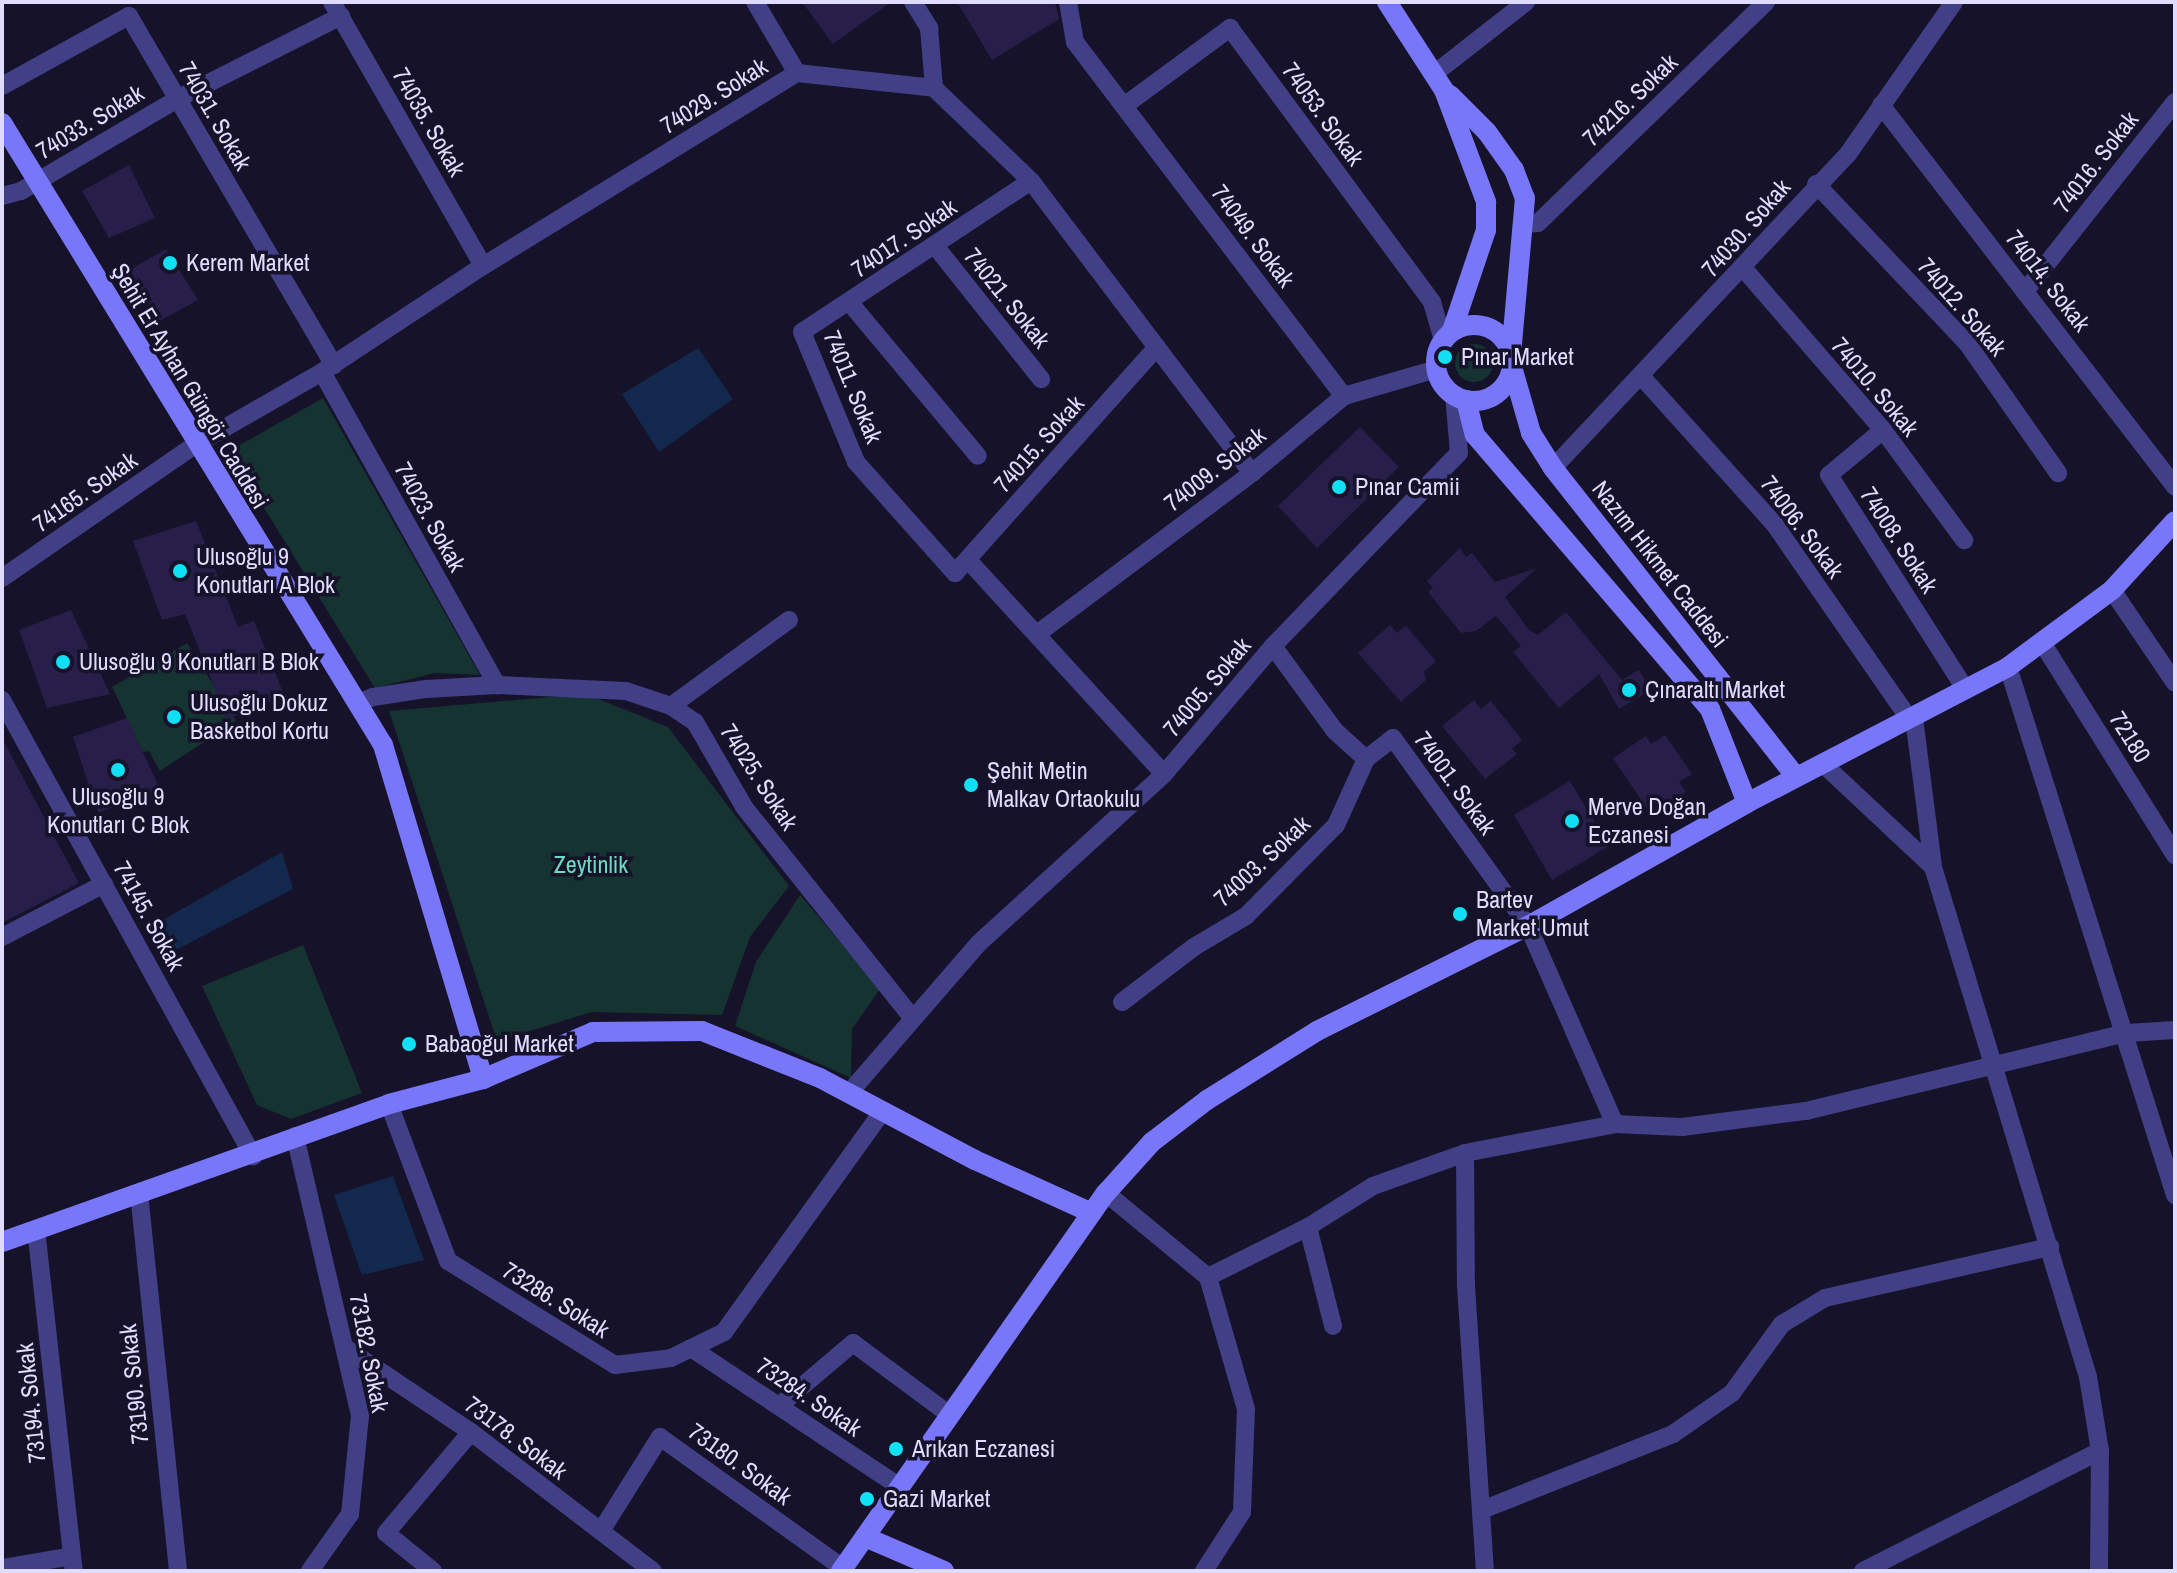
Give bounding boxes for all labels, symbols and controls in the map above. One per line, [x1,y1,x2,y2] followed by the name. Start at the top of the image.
[1577,48,1683,152] street label: 74216. Sokak
[655,52,773,140] street label: 74029. Sokak
[172,57,258,175] street label: 74031. Sokak
[1276,57,1370,171] street label: 74053. Sokak
[386,63,472,181] street label: 74035. Sokak
[31,79,149,165] street label: 74033. Sokak
[2048,106,2144,218] street label: 74016. Sokak
[1696,173,1796,283] street label: 74030. Sokak
[1205,179,1301,293] street label: 74049. Sokak
[846,192,962,284] street label: 74017. Sokak
[2000,225,2096,337] street label: 74014. Sokak
[958,242,1056,354] street label: 74021. Sokak
[186,249,310,277] place label: Kerem Market
[1912,252,2012,362] street label: 74012. Sokak
[161,254,179,272] marker: Kerem Market
[105,258,275,514] street label: Şehit Er Ayhan Güngör Caddesi
[817,326,889,448] street label: 74011. Sokak
[1825,332,1925,442] street label: 74010. Sokak
[1461,343,1574,371] place label: Pınar Market
[1436,348,1454,366] marker: Pınar Market
[988,390,1090,498] street label: 74015. Sokak
[1159,421,1271,517] street label: 74009. Sokak
[27,446,143,538] street label: 74165. Sokak
[388,457,472,577] street label: 74023. Sokak
[1754,470,1850,584] street label: 74006. Sokak
[1355,473,1460,501] place label: Pınar Camii
[1586,475,1734,653] street label: Nazım Hikmet Caddesi
[1330,478,1348,496] marker: Pınar Camii
[1854,482,1944,598] street label: 74008. Sokak
[196,543,337,599] place label: Ulusoğlu 9 Konutları A Blok
[171,562,189,580] marker: Ulusoğlu 9 Konutları A Blok
[1157,632,1257,742] street label: 74005. Sokak
[79,648,319,676] place label: Ulusoğlu 9 Konutları B Blok
[54,653,72,671] marker: Ulusoğlu 9 Konutları B Blok
[1645,676,1785,704] place label: Çınaraltı Market
[1620,681,1638,699] marker: Çınaraltı Market
[190,689,329,745] place label: Ulusoğlu Dokuz Basketbol Kortu
[2103,706,2157,768] street label: 72180
[165,708,183,726] marker: Ulusoğlu Dokuz Basketbol Kortu
[714,719,804,835] street label: 74025. Sokak
[1408,726,1502,840] street label: 74001. Sokak
[987,757,1140,813] place label: Şehit Metin Malkav Ortaokulu
[109,761,127,779] marker: Ulusoğlu 9 Konutları C Blok
[962,776,980,794] marker: Şehit Metin Malkav Ortaokulu
[47,783,189,839] place label: Ulusoğlu 9 Konutları C Blok
[1588,793,1706,849] place label: Merve Doğan Eczanesi
[1208,809,1316,913] street label: 74003. Sokak
[1563,812,1581,830] marker: Merve Doğan Eczanesi
[554,851,628,879] park label: Zeytinlik
[107,856,191,976] street label: 74145. Sokak
[1476,886,1589,942] place label: Bartev Market Umut
[1451,905,1469,923] marker: Bartev Market Umut
[425,1030,574,1058] place label: Babaoğul Market
[400,1035,418,1053] marker: Babaoğul Market
[497,1256,615,1344] street label: 73286. Sokak
[343,1291,395,1415] street label: 73182. Sokak
[113,1323,155,1445] street label: 73190. Sokak
[10,1342,52,1464] street label: 73194. Sokak
[751,1351,867,1443] street label: 73284. Sokak
[459,1390,573,1486] street label: 73178. Sokak
[683,1417,797,1511] street label: 73180. Sokak
[912,1435,1055,1463] place label: Arıkan Eczanesi
[887,1440,905,1458] marker: Arıkan Eczanesi
[883,1485,990,1513] place label: Gazi Market
[858,1490,876,1508] marker: Gazi Market

